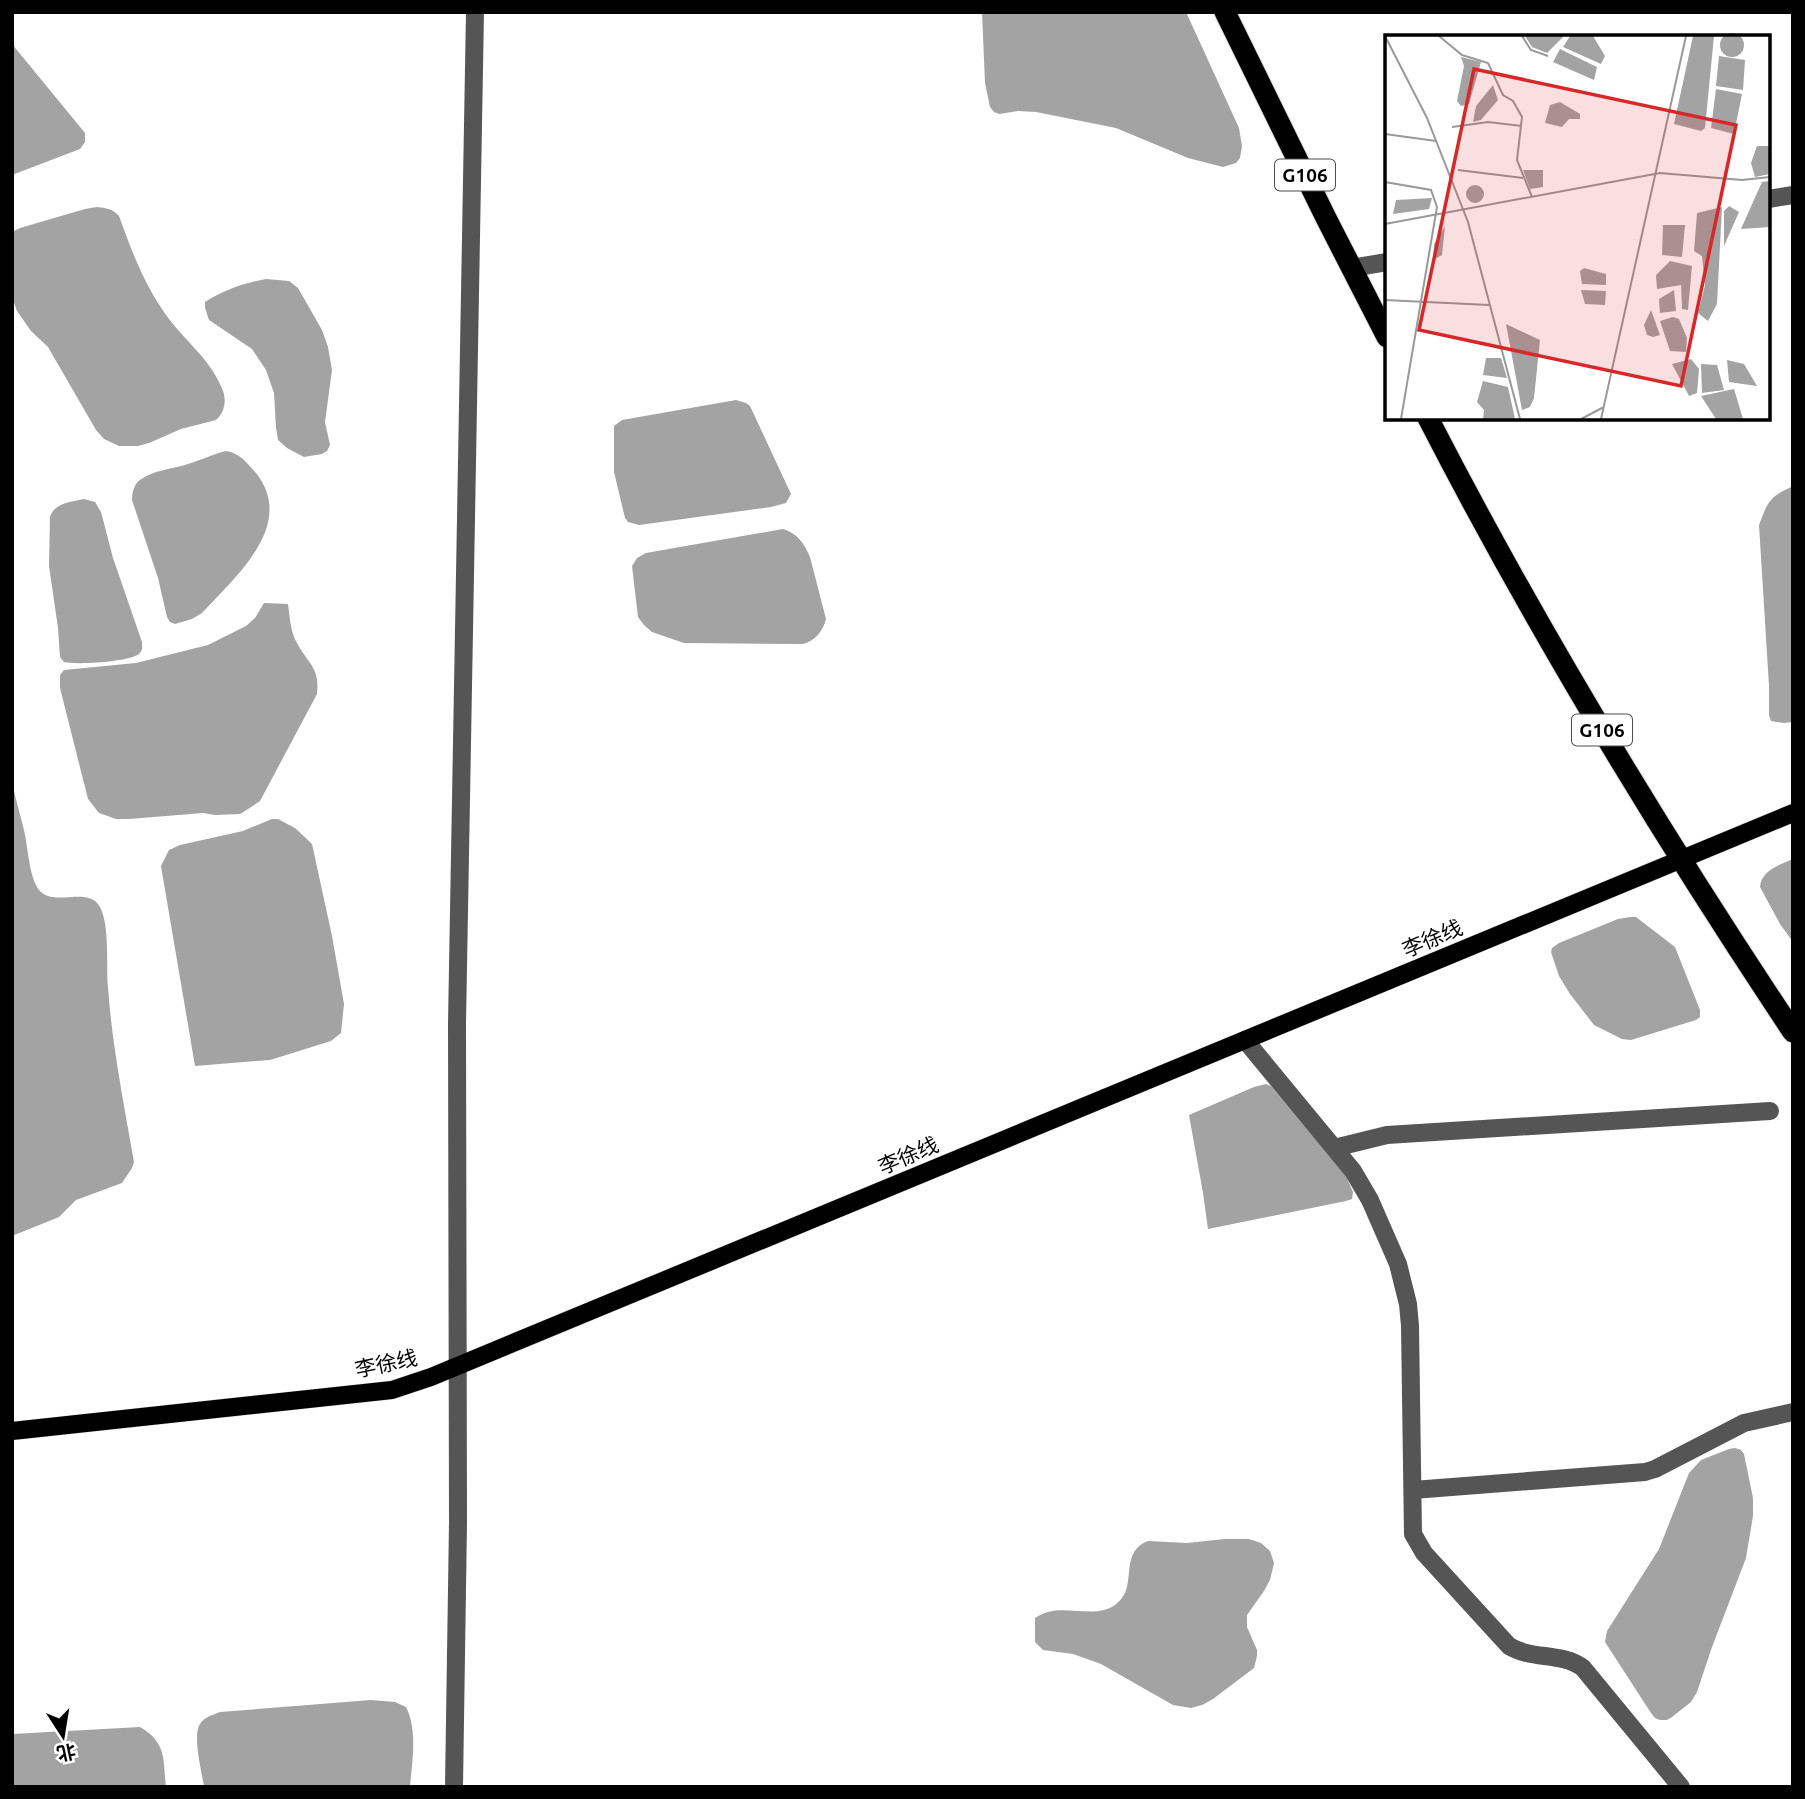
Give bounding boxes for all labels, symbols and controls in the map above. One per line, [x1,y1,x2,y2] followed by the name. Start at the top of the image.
[1385,35,1770,420] inset map
[1275,160,1335,190] road number: G106
[1572,715,1632,746] road number: G106
[1398,915,1466,961] street label: 李徐线
[874,1132,942,1178] street label: 李徐线
[353,1345,419,1381] street label: 李徐线
[28,1701,98,1771] north arrow
[55,1740,78,1765] text: 北

